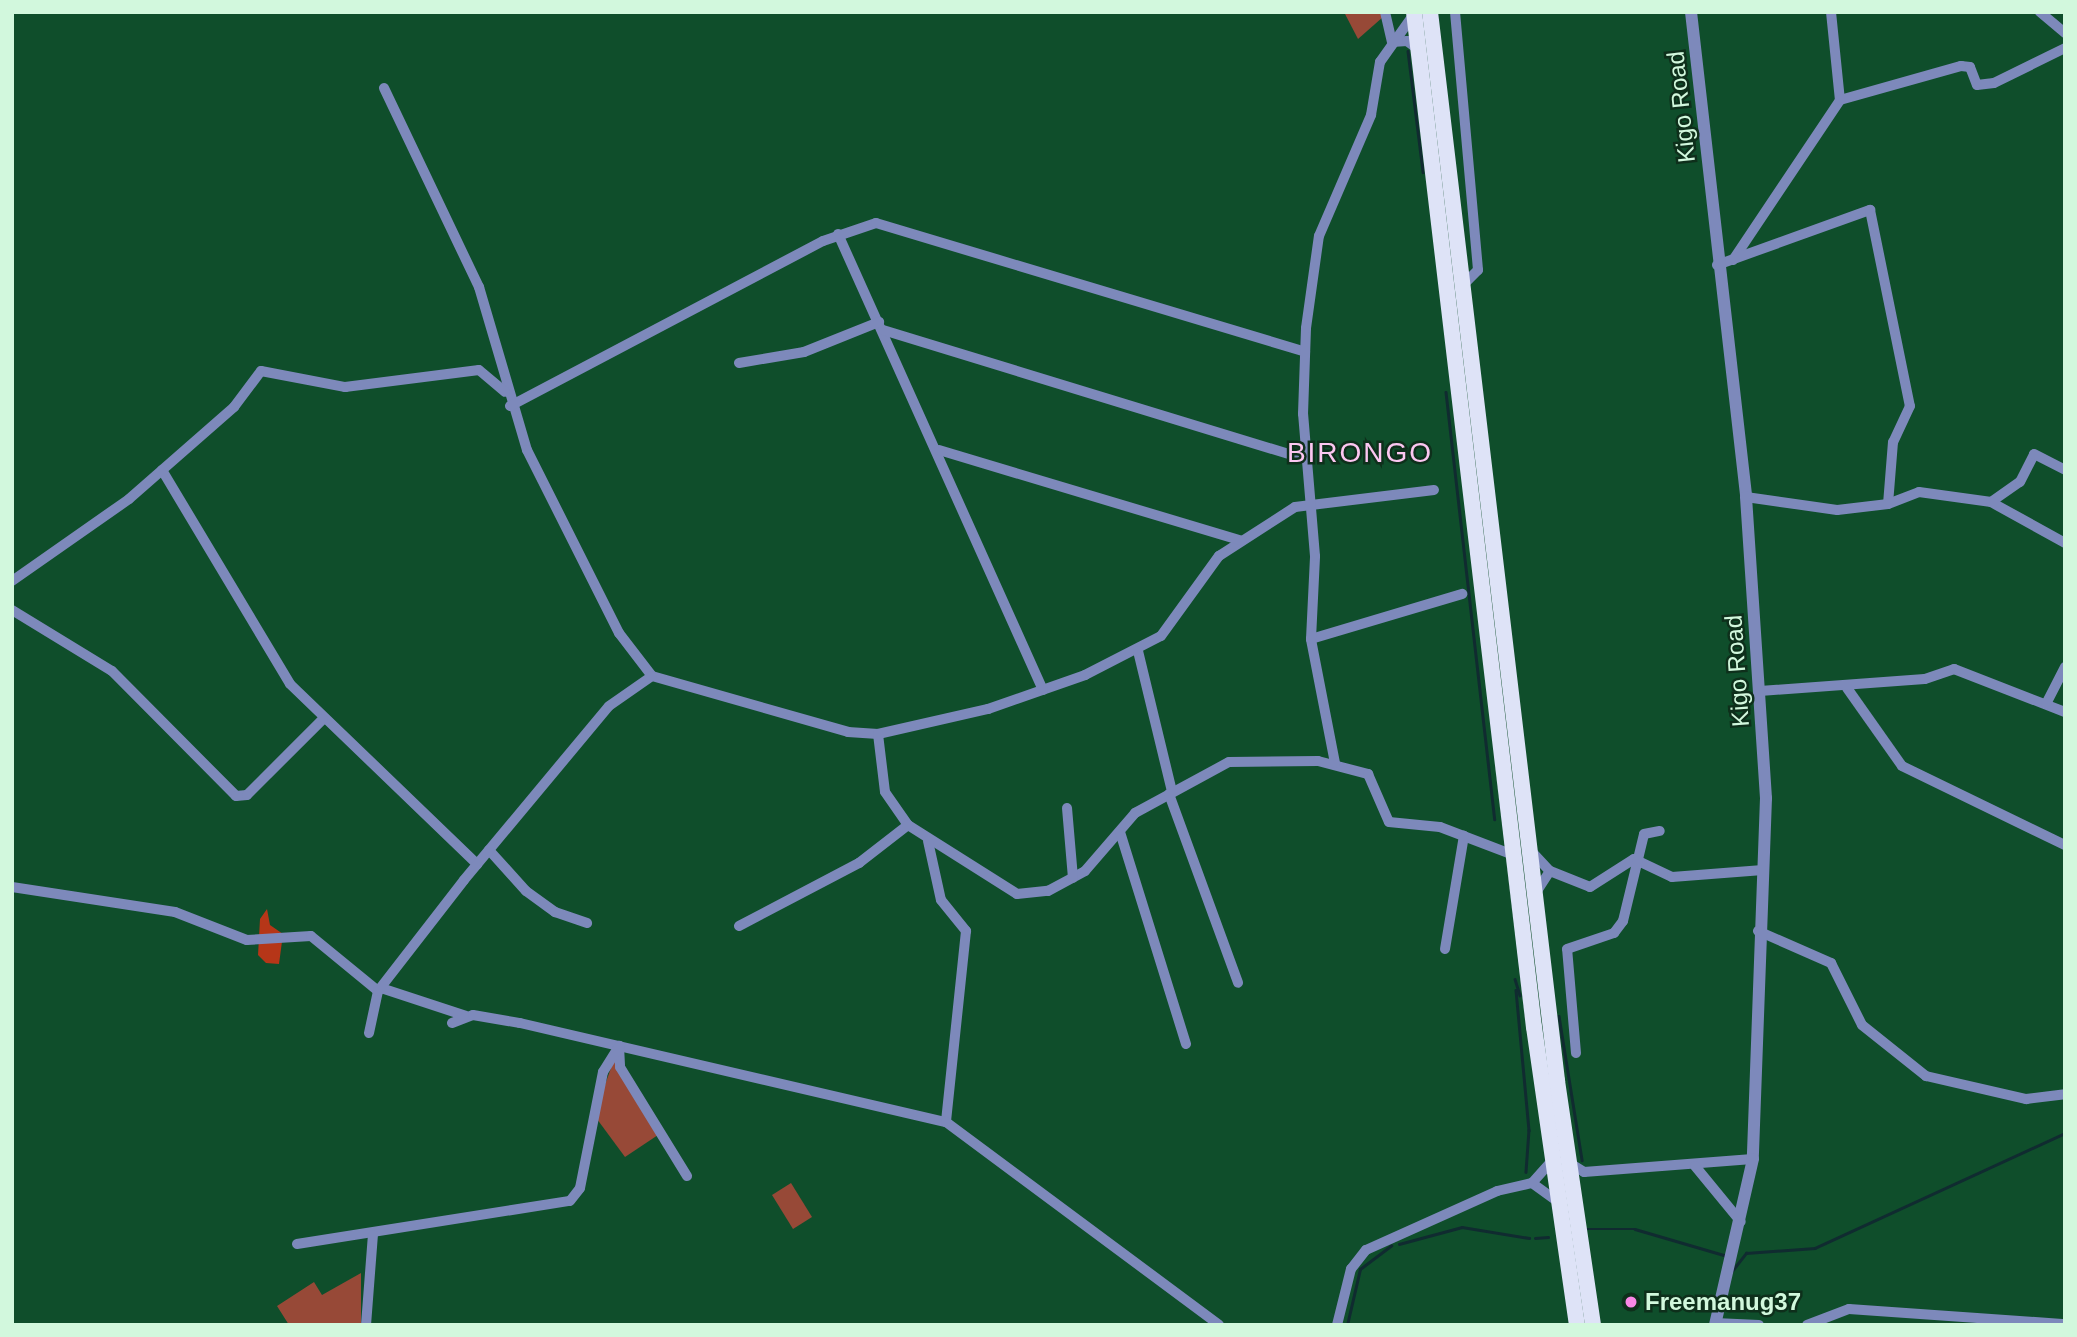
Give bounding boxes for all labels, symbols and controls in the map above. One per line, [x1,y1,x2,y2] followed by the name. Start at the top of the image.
[1661,50,1701,164] street label: Kigo Road
[1288,436,1432,470] district label: BIRONGO
[1719,614,1755,728] street label: Kigo Road
[1645,1288,1801,1316] place label: Freemanug37
[1623,1294,1639,1310] marker: Freemanug37

